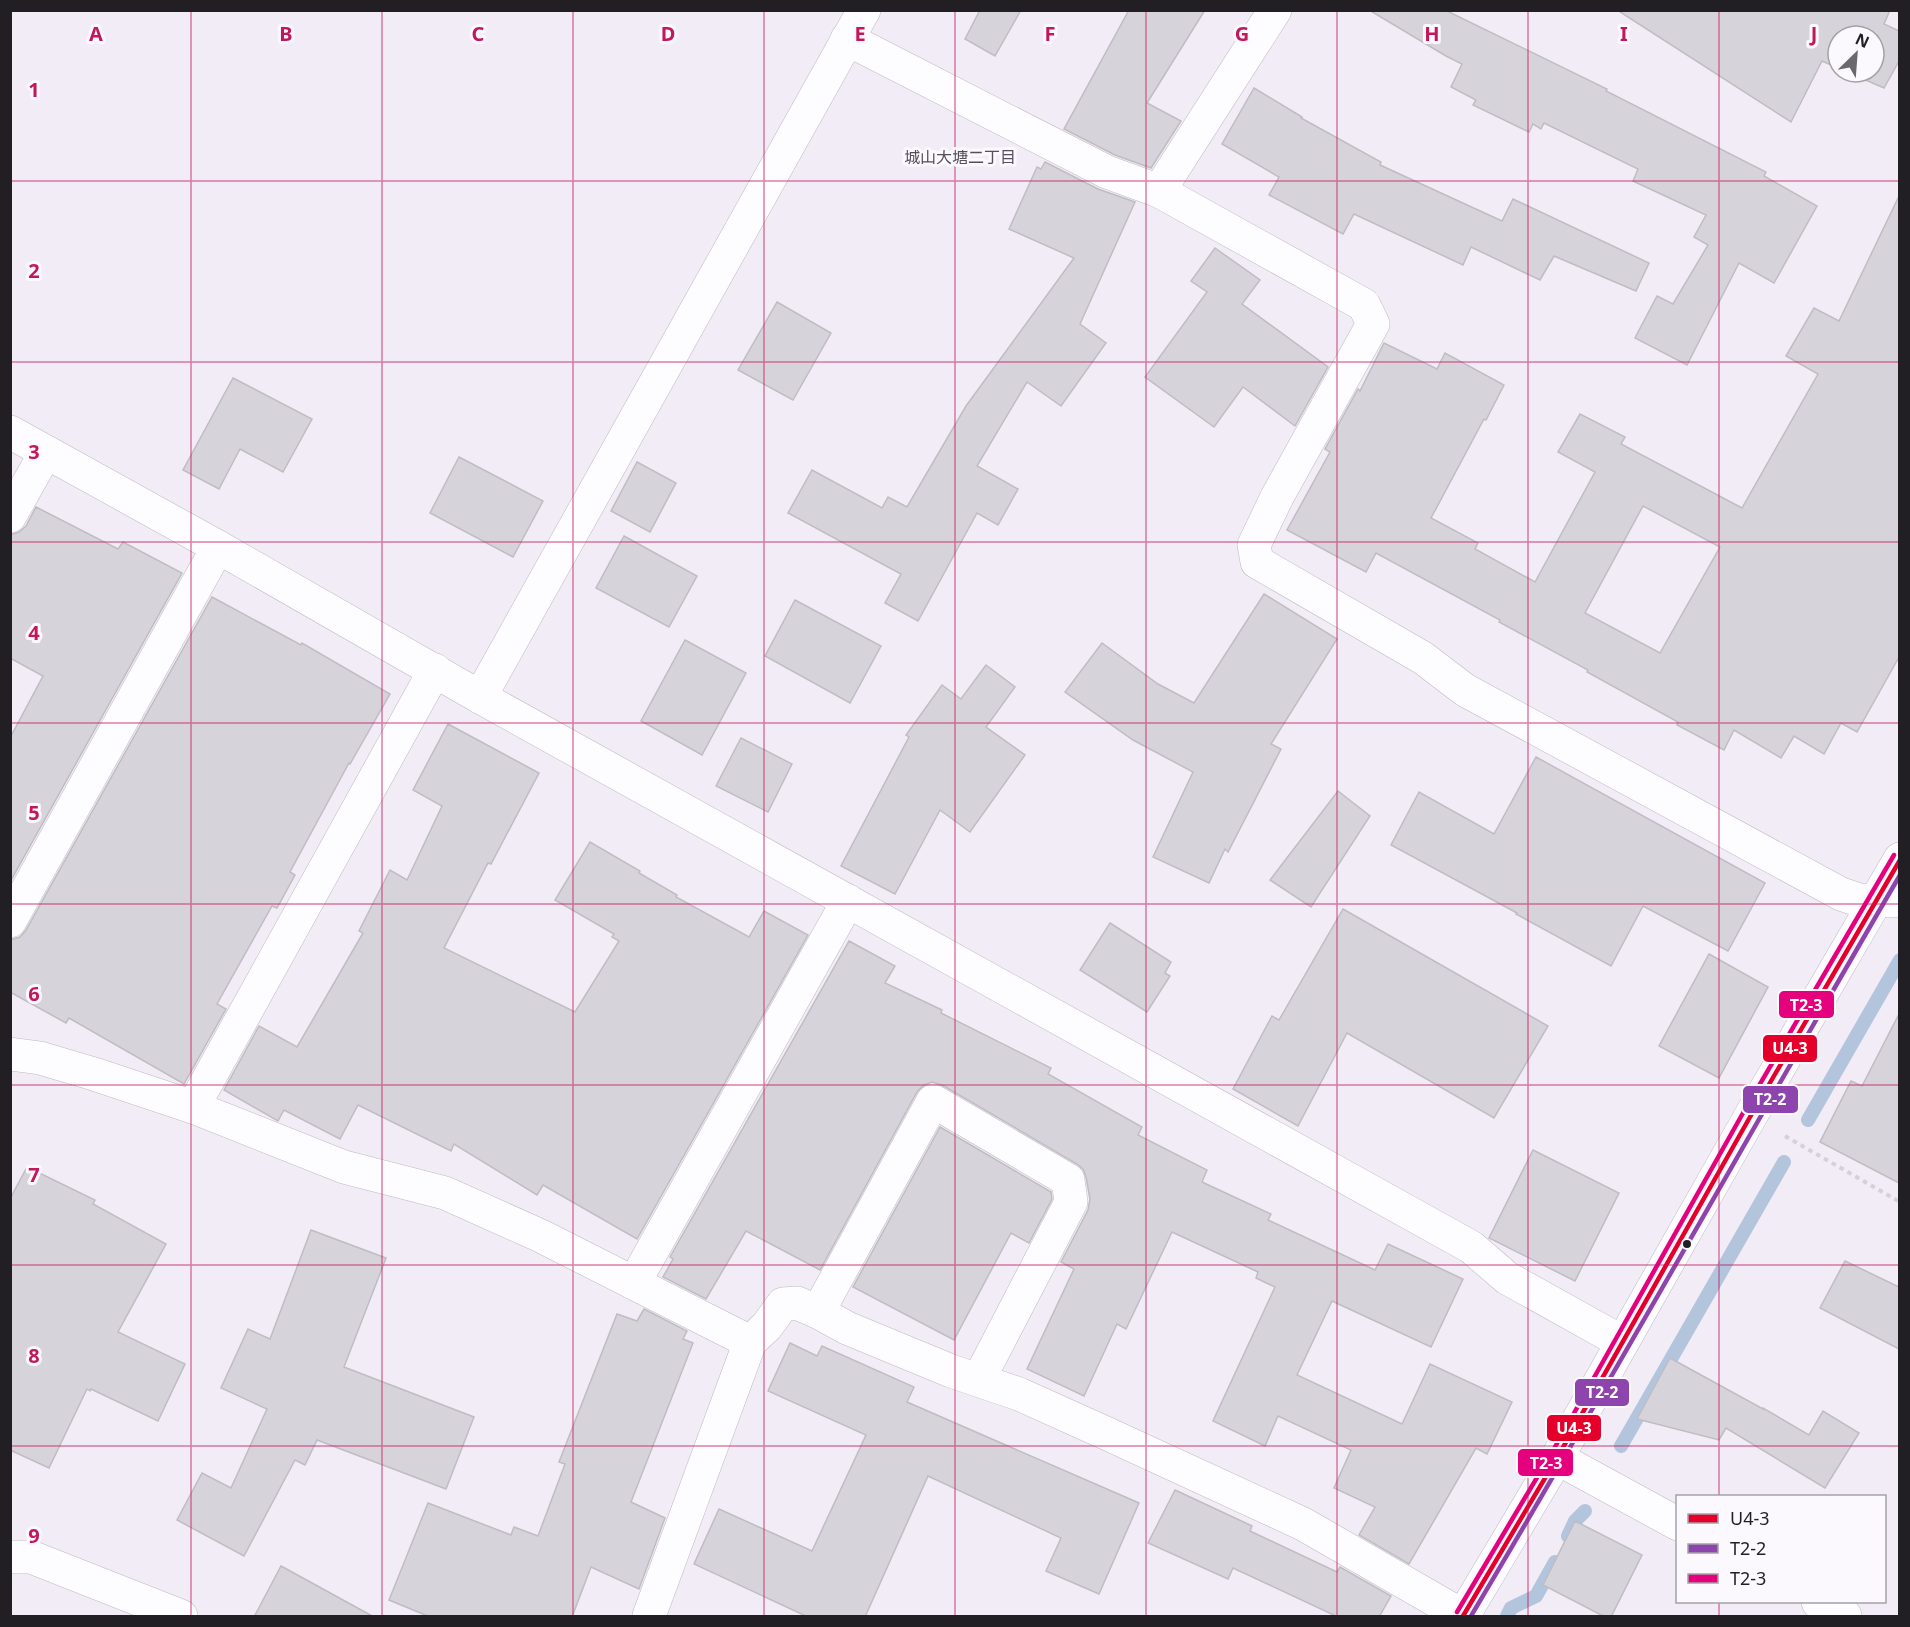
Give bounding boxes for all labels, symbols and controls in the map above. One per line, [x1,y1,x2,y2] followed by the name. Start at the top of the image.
[89,20,103,47] text: A
[279,20,293,47] text: B
[472,20,485,47] text: C
[661,20,675,47] text: D
[854,20,866,47] text: E
[1045,20,1055,47] text: F
[1235,20,1249,47] text: G
[1424,20,1440,47] text: H
[1620,20,1628,47] text: I
[1809,20,1817,47] text: J
[1826,24,1886,84] north arrow
[1852,28,1873,53] text: N
[28,76,40,103] text: 1
[904,146,1016,168] district label: 城山大塘二丁目
[28,257,40,284] text: 2
[28,438,40,465] text: 3
[28,619,40,646] text: 4
[28,799,40,826] text: 5
[28,980,40,1007] text: 6
[1778,990,1835,1019] line badge: T2-3
[1790,994,1822,1016] text: T2-3
[1762,1034,1818,1063] line badge: U4-3
[1772,1037,1808,1059] text: U4-3
[1742,1085,1799,1114] line badge: T2-2
[1754,1088,1786,1110] text: T2-2
[28,1161,40,1188] text: 7
[1681,1238,1693,1250] unlabelled marker
[28,1342,40,1369] text: 8
[1574,1378,1630,1407] line badge: T2-2
[1586,1381,1618,1403] text: T2-2
[1546,1414,1602,1442] line badge: U4-3
[1556,1417,1592,1439] text: U4-3
[1517,1448,1574,1477] line badge: T2-3
[1530,1452,1562,1474] text: T2-3
[1676,1495,1886,1603] legend
[1730,1506,1770,1530] text: U4-3
[28,1522,40,1549] text: 9
[1730,1536,1766,1560] text: T2-2
[1730,1566,1766,1590] text: T2-3

